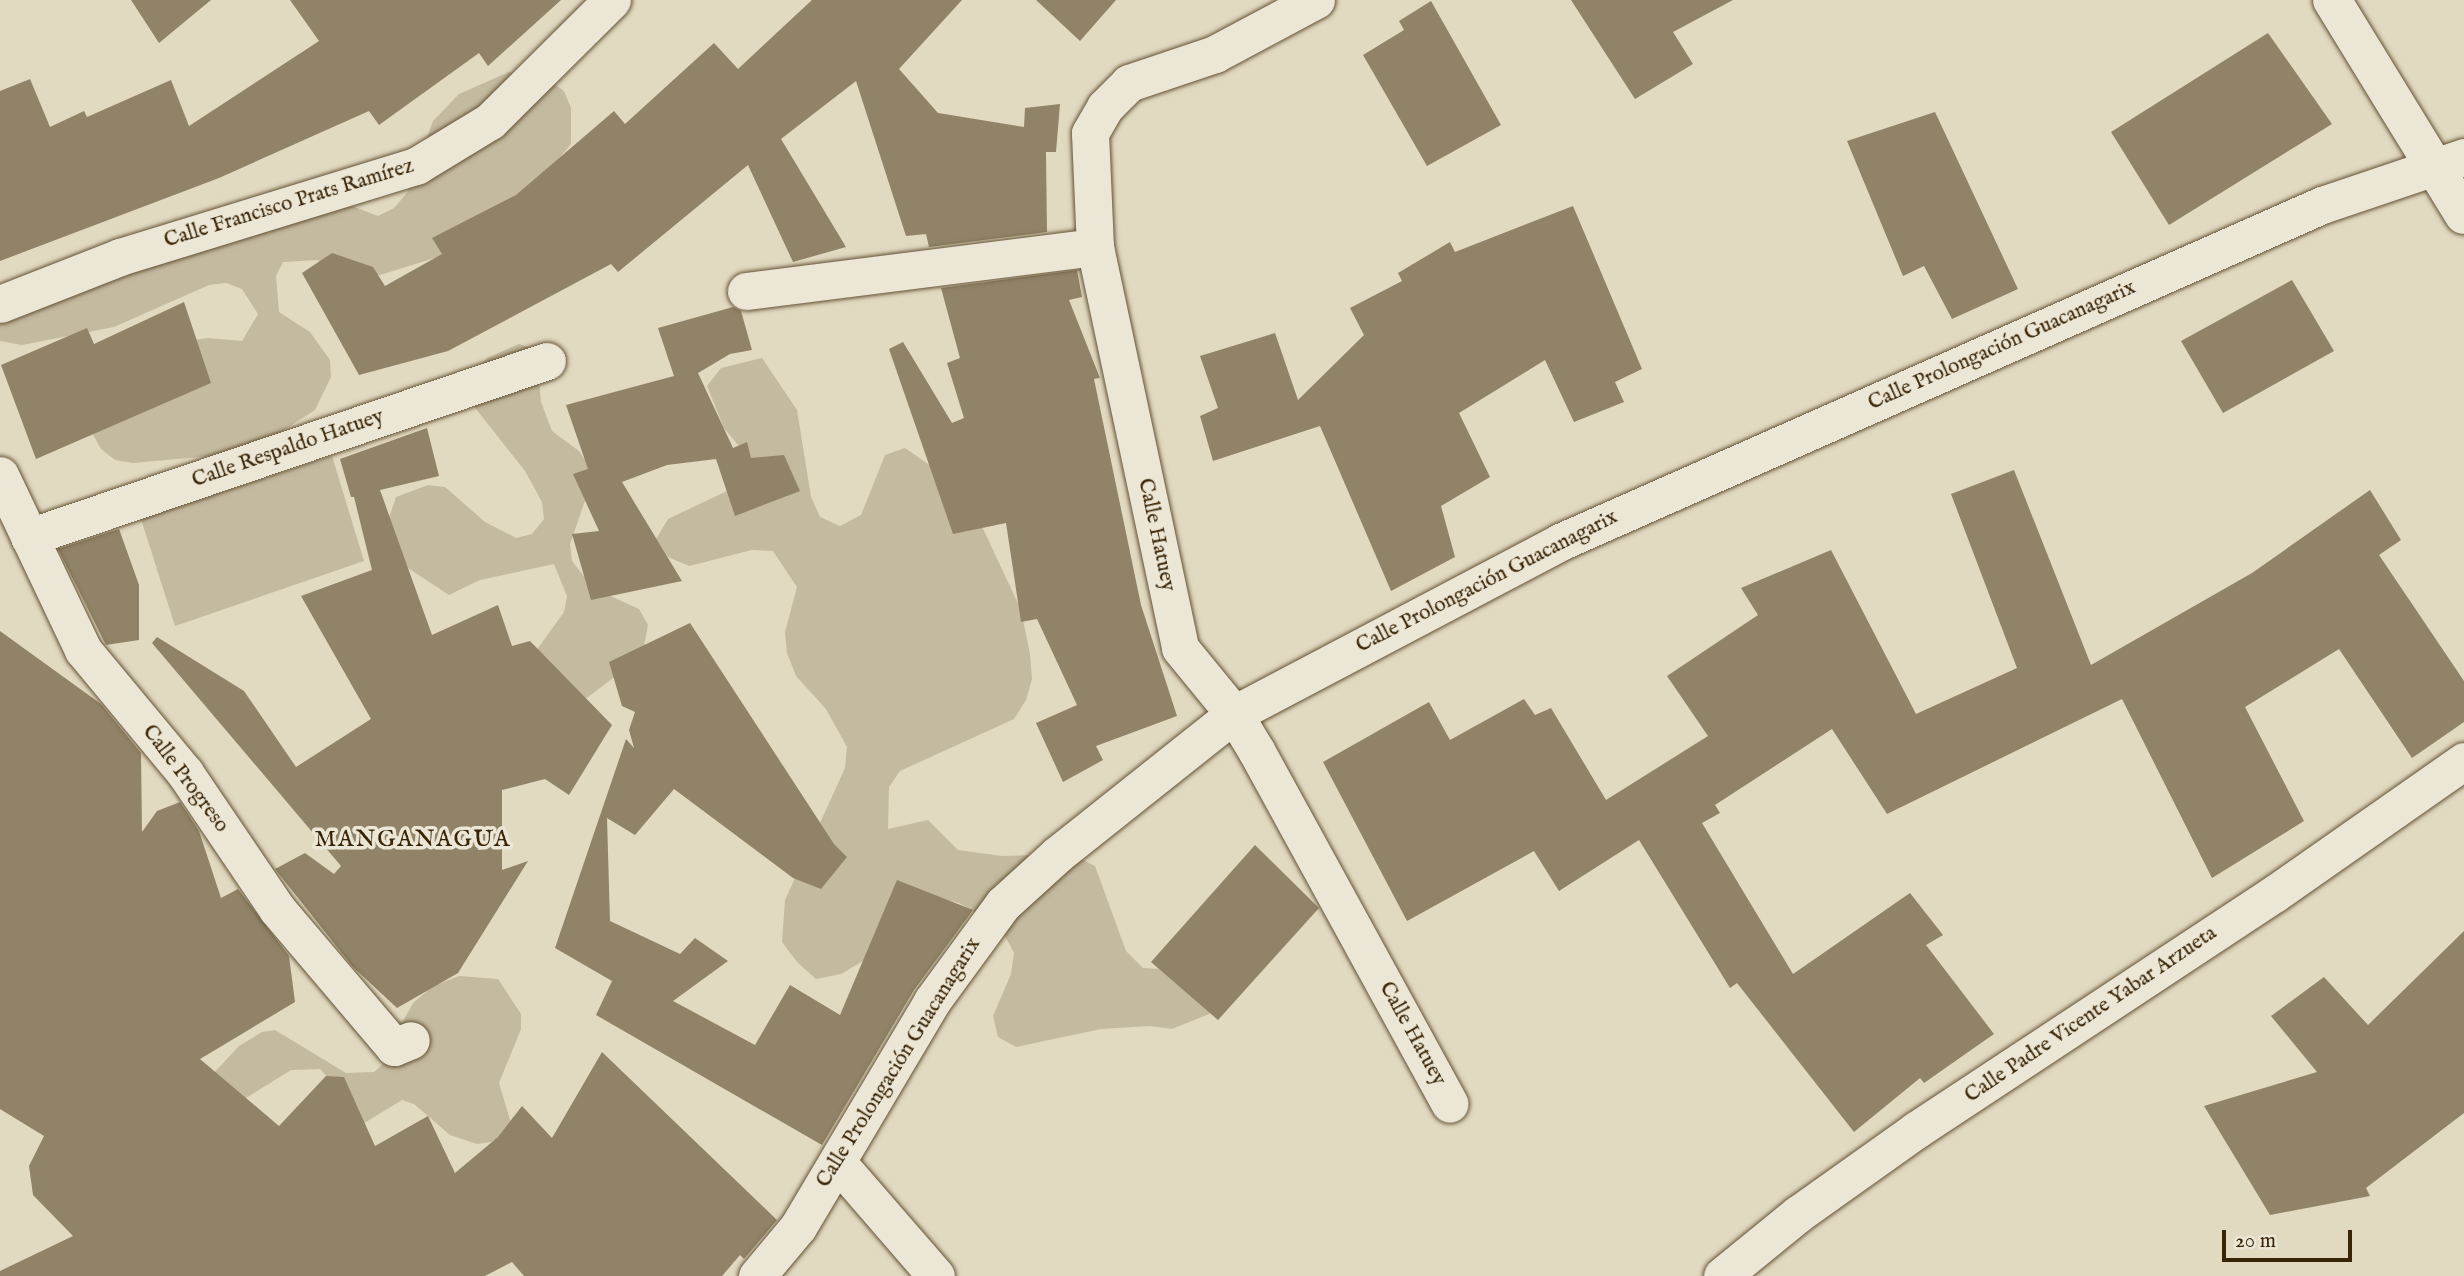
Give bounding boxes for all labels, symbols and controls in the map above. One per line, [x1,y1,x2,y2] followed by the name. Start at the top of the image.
[161,154,417,254] street label: Calle Francisco Prats Ramírez
[1864,276,2140,416] street label: Calle Prolongación Guacanagarix
[189,404,387,494] street label: Calle Respaldo Hatuey
[1132,476,1180,594] street label: Calle Hatuey
[1352,505,1622,659] street label: Calle Prolongación Guacanagarix
[136,720,234,838] street label: Calle Progreso
[316,826,510,854] district label: MANGANAGUA
[1960,921,2222,1109] street label: Calle Padre Vicente Yabar Arzueta
[812,933,986,1193] street label: Calle Prolongación Guacanagarix
[1373,978,1451,1090] street label: Calle Hatuey
[2226,1216,2356,1260] scale bar
[2235,1228,2276,1255] text: 20 m

